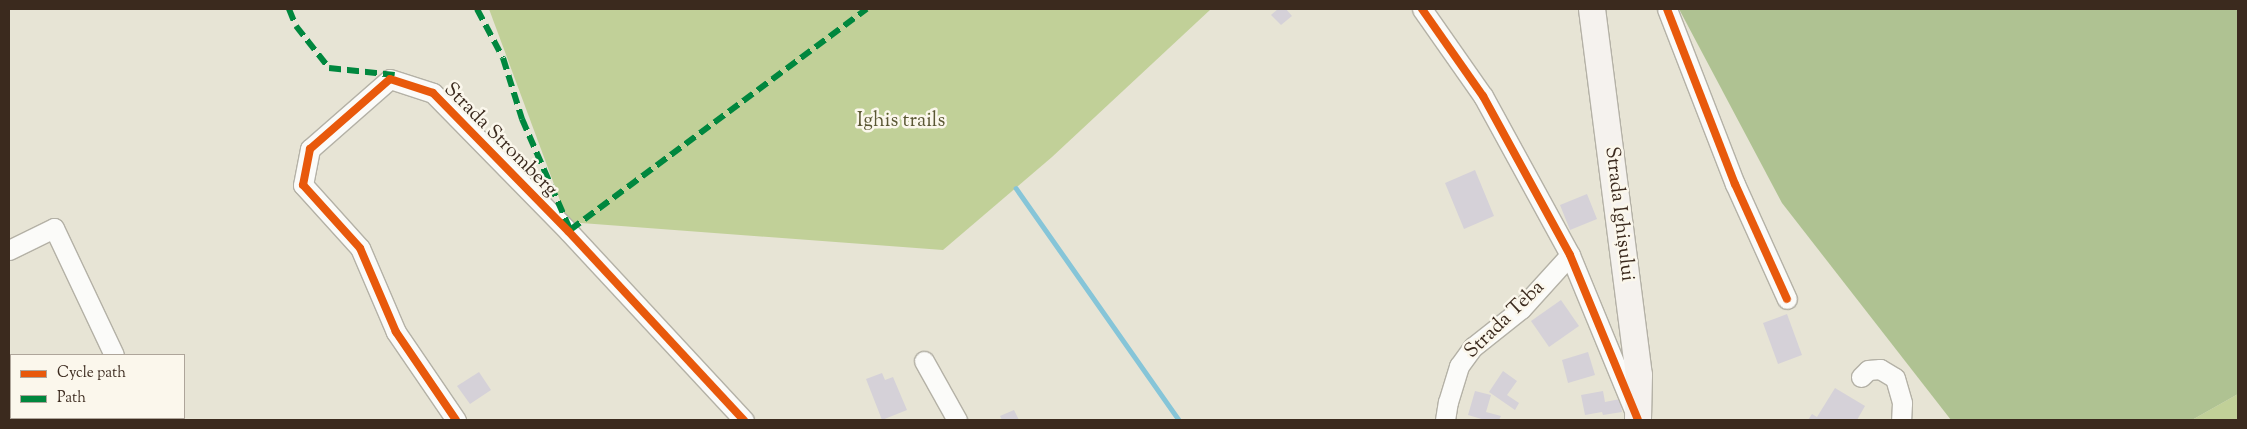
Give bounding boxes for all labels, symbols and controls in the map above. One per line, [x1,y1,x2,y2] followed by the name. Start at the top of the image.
[438,78,562,202] street label: Strada Stromberg
[857,109,945,133] park label: Ighis trails
[1599,145,1639,283] street label: Strada Ighișului
[1460,276,1550,364] street label: Strada Teba
[10,354,185,419] legend
[57,363,126,384] text: Cycle path
[57,388,86,409] text: Path

